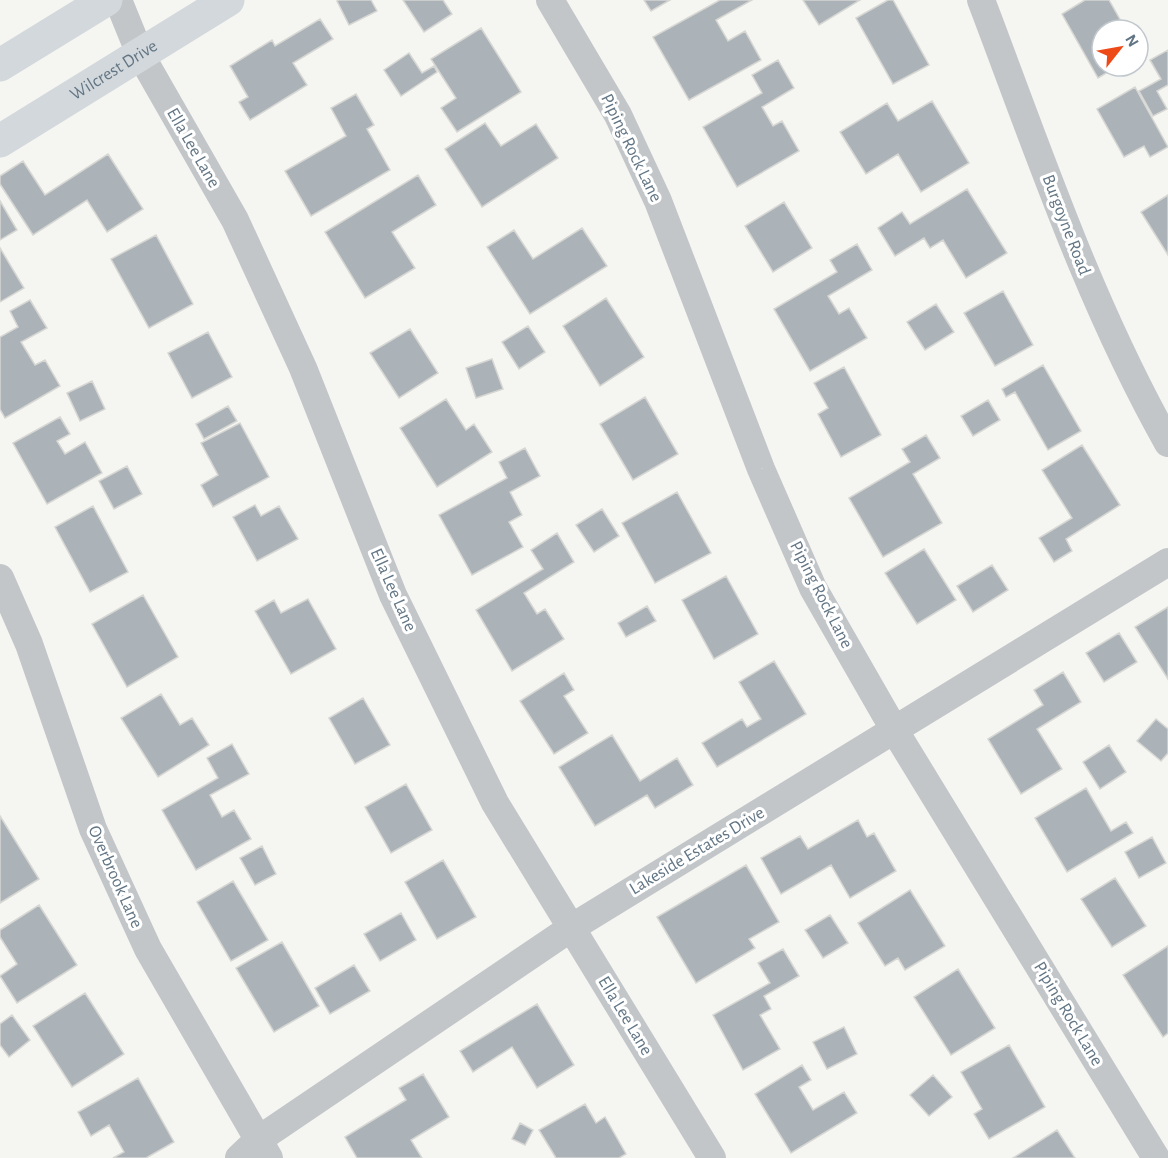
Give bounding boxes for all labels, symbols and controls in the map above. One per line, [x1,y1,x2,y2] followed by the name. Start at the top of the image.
[1090,18,1150,78] north arrow
[1122,32,1142,50] text: N
[67,37,161,104] street label: Wilcrest Drive
[597,91,665,205] street label: Piping Rock Lane
[163,105,223,191] street label: Ella Lee Lane
[1039,172,1093,278] street label: Burgoyne Road
[786,538,856,652] street label: Piping Rock Lane
[367,546,419,634] street label: Ella Lee Lane
[626,804,768,898] street label: Lakeside Estates Drive
[84,823,146,931] street label: Overbrook Lane
[1030,959,1106,1069] street label: Piping Rock Lane
[594,973,656,1059] street label: Ella Lee Lane

